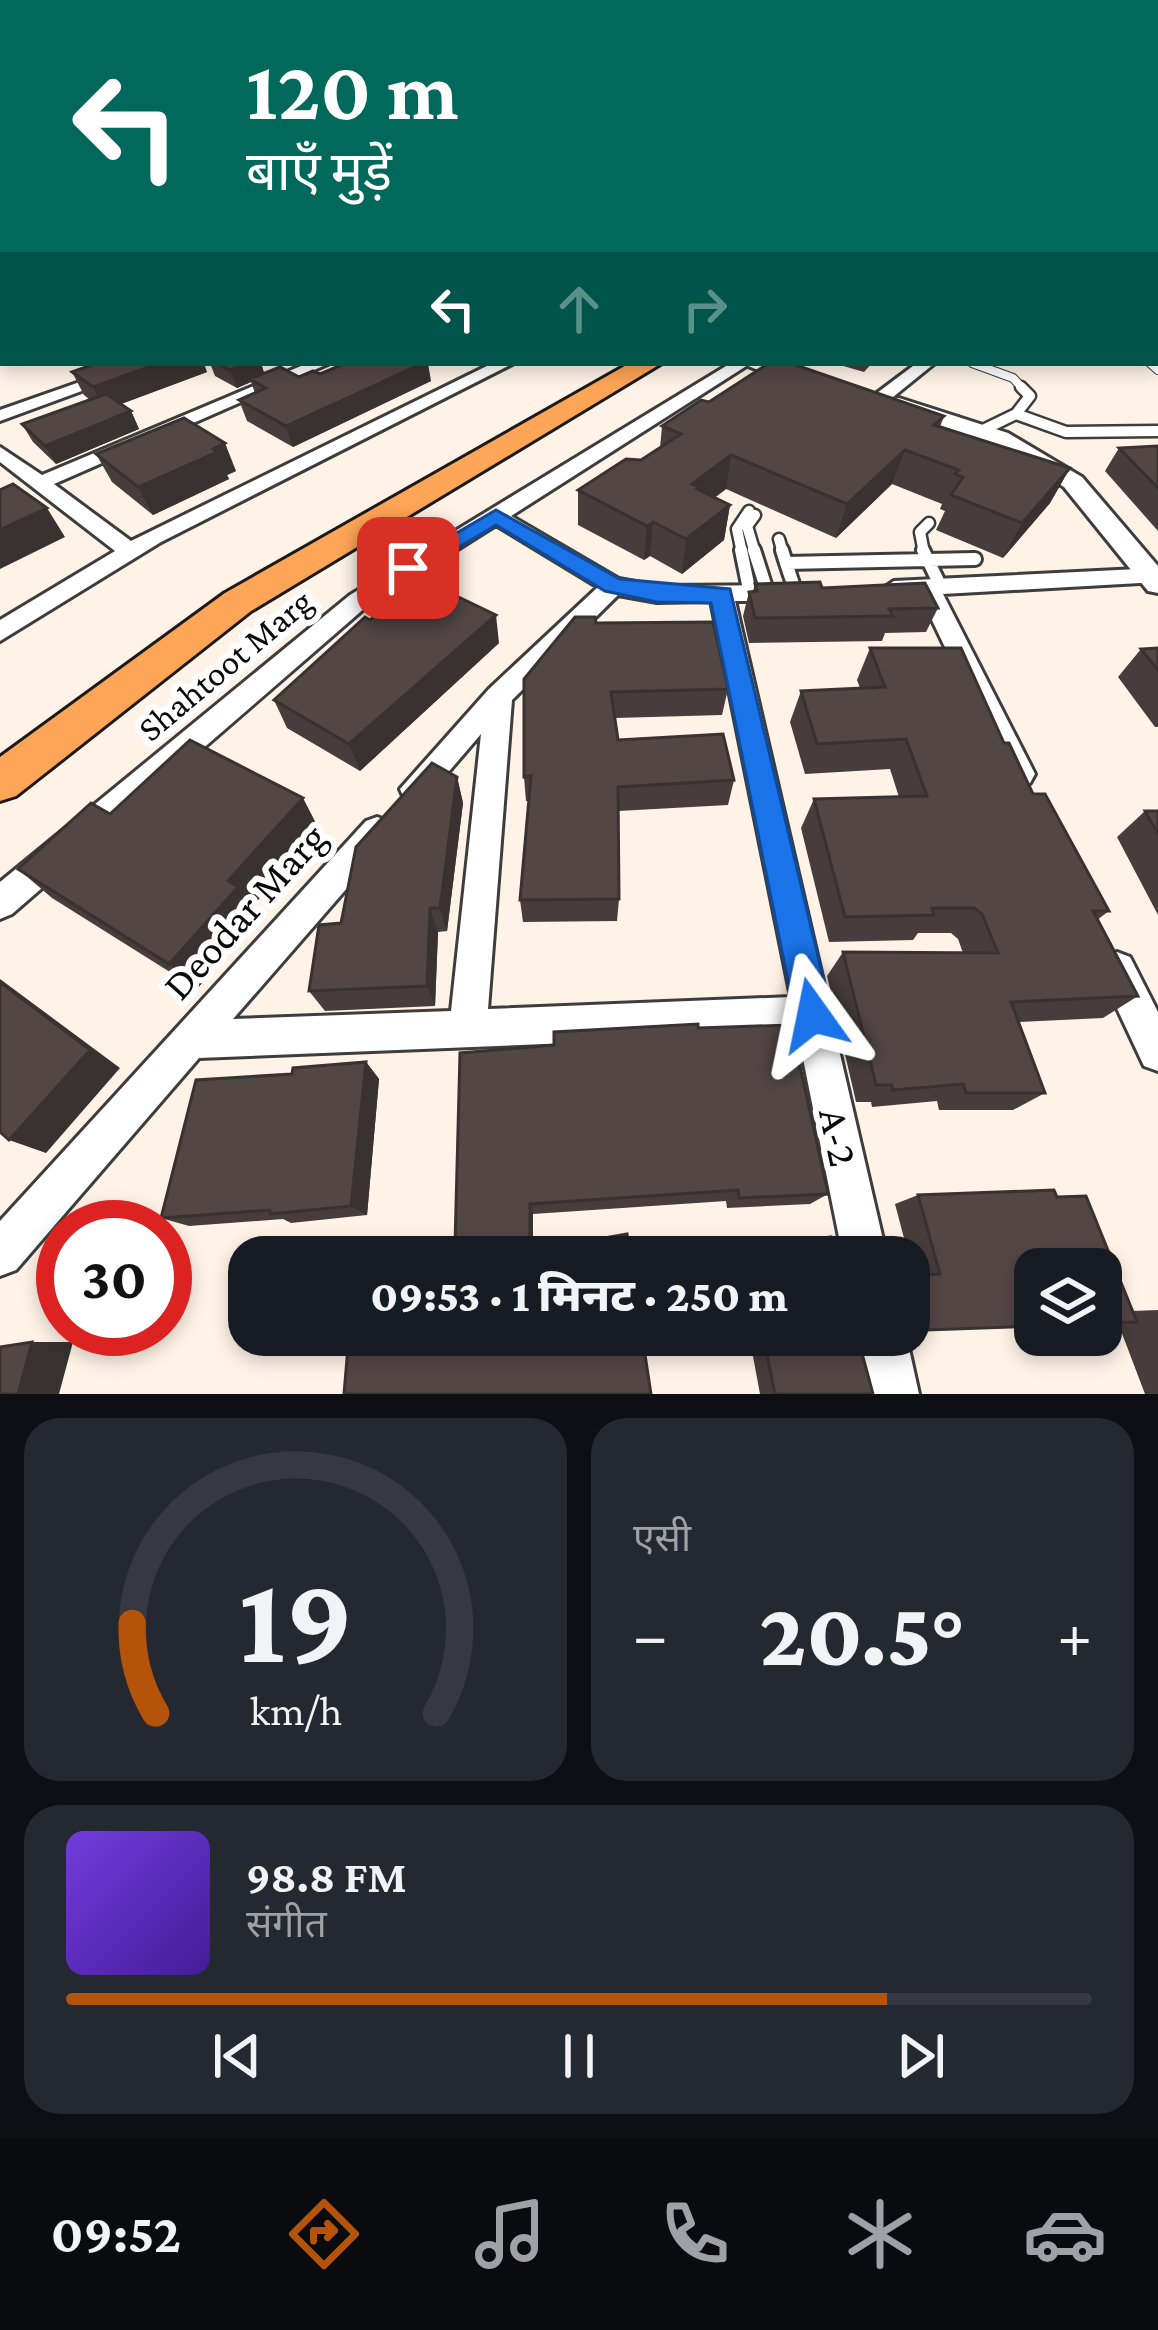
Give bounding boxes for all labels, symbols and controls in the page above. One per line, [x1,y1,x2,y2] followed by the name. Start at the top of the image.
[246,44,459,137] text: 120 m
[48,48,204,204] icon: left
[246,142,392,202] text: बाएँ मुड़ें
[420,276,486,342] icon: left
[546,276,612,342] icon: ahead
[672,276,738,342] icon: right
[357,517,459,619] pin
[375,535,441,601] icon: arrive
[130,581,320,749] street label: Shahtoot Marg
[153,813,335,1009] street label: Deodar Marg
[750,952,876,1078] position arrow
[810,1104,868,1170] street label: A-2
[36,1200,192,1356] speed limit sign: 30
[1014,1248,1122,1356] map controls
[1014,1248,1122,1356] button: layers
[370,1271,788,1321] text: 09:53 · 1 मिनट · 250 m
[633,1516,691,1559] text: एसी
[238,1550,353,1689] text: 19
[759,1584,966,1684] text: 20.5°
[633,1598,668,1671] text: −
[1057,1598,1092,1671] text: +
[249,1686,342,1733] text: km/h
[246,1852,407,1902] text: 98.8 FM
[246,1902,327,1945] text: संगीत
[204,2023,270,2089] icon: previous
[546,2023,612,2089] icon: pause
[888,2023,954,2089] icon: next
[282,2192,366,2276] icon: directions
[468,2192,552,2276] icon: music
[653,2192,737,2276] icon: phone
[838,2192,922,2276] icon: climate
[1023,2192,1107,2276] icon: car
[51,2204,181,2264] text: 09:52

